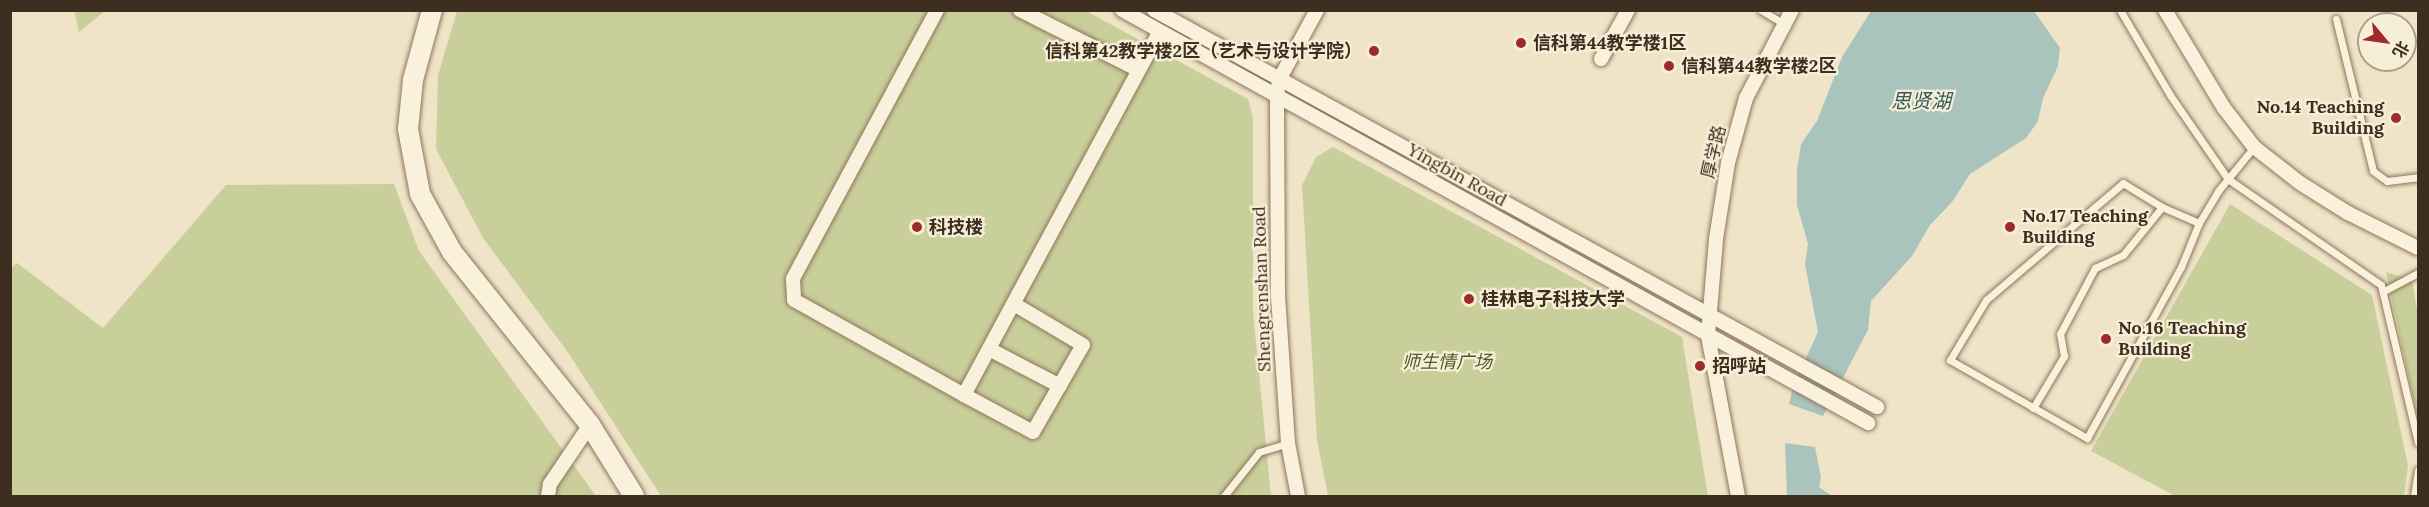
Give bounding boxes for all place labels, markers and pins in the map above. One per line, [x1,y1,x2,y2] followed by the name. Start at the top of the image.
[1533,32,1686,54] place label: 信科第44教学楼1区
[1514,36,1528,50] marker: 信科第44教学楼1区
[1045,40,1362,62] place label: 信科第42教学楼2区（艺术与设计学院）
[1367,44,1381,58] marker: 信科第42教学楼2区（艺术与设计学院）
[1681,55,1836,77] place label: 信科第44教学楼2区
[1662,59,1676,73] marker: 信科第44教学楼2区
[2256,97,2384,140] place label: No.14 Teaching Building
[2389,111,2403,125] marker: No.14 Teaching Building
[2022,206,2148,248] place label: No.17 Teaching Building
[929,216,983,238] place label: 科技楼
[910,220,924,234] marker: 科技楼
[2003,220,2017,234] marker: No.17 Teaching Building
[1481,288,1625,310] place label: 桂林电子科技大学
[1462,292,1476,306] marker: 桂林电子科技大学
[2118,318,2246,360] place label: No.16 Teaching Building
[2099,332,2113,346] marker: No.16 Teaching Building
[1712,355,1766,377] place label: 招呼站
[1693,359,1707,373] marker: 招呼站

